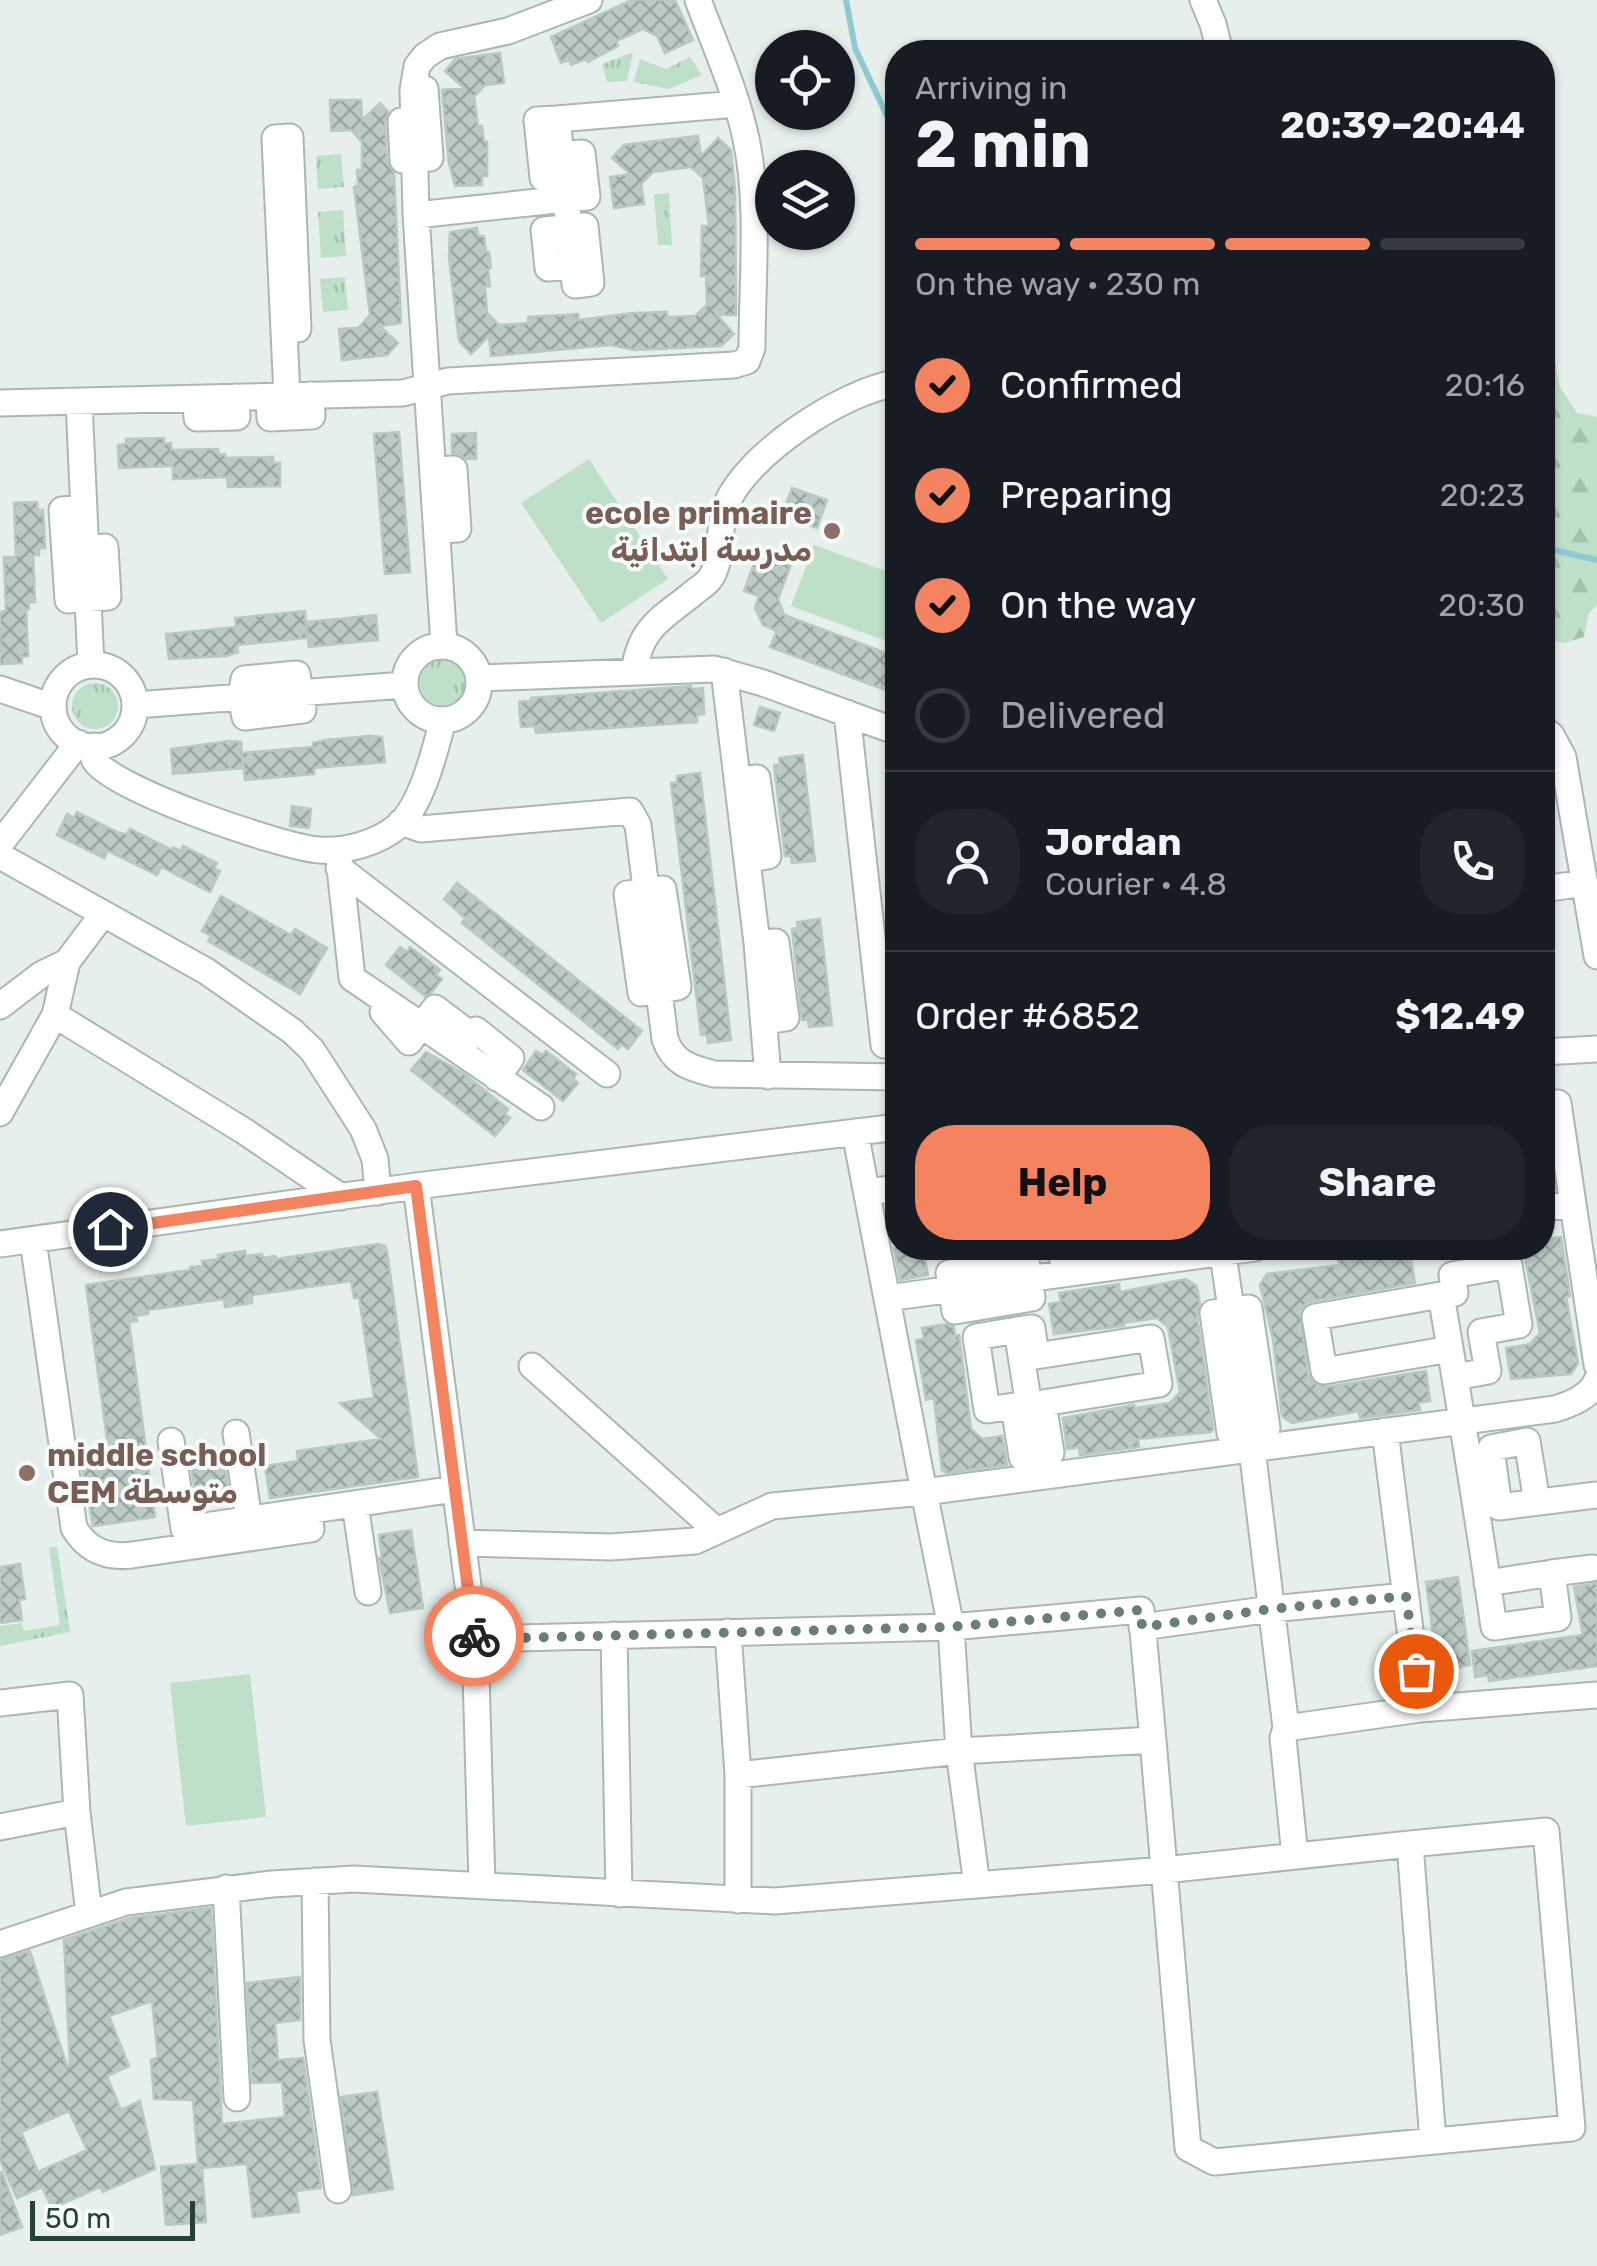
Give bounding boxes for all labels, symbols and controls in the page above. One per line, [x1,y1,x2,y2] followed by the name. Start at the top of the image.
[755,30,855,250] map controls
[755,30,855,130] button: locate
[915,69,1067,107] text: Arriving in
[1280,102,1525,148] text: 20:39–20:44
[915,106,1091,183] text: 2 min
[755,150,855,250] button: layers
[915,265,1200,303] text: On the way · 230 m
[915,358,970,413] icon: check
[1000,362,1183,408] text: Confirmed
[1445,366,1525,404] text: 20:16
[915,468,970,523] icon: check
[1000,472,1173,518] text: Preparing
[1440,476,1525,514] text: 20:23
[585,494,812,569] place label: ecole primaire مدرسة ابتدائية
[821,520,843,542] marker: ecole primaire مدرسة ابتدائية
[915,578,970,633] icon: check
[1000,582,1196,628] text: On the way
[1438,586,1525,624] text: 20:30
[1000,692,1165,738] text: Delivered
[915,809,1020,914] button: person
[1420,809,1525,914] button: phone
[1045,819,1182,865] text: Jordan
[1045,865,1227,903] text: Courier · 4.8
[915,993,1140,1039] text: Order #6852
[1395,993,1525,1039] text: $12.49
[915,1125,1210,1240] button: Help
[1230,1125,1525,1240] button: Share
[68,1187,153,1272] pin
[83,1202,138,1257] icon: home
[47,1436,266,1511] place label: middle school CEM متوسطة
[16,1462,38,1484] marker: middle school CEM متوسطة
[424,1586,524,1686] courier
[447,1609,502,1664] icon: bike
[1374,1629,1459,1714] pin
[1389,1644,1444,1699] icon: bag
[30,2196,195,2240] scale bar
[45,2202,111,2235] text: 50 m

